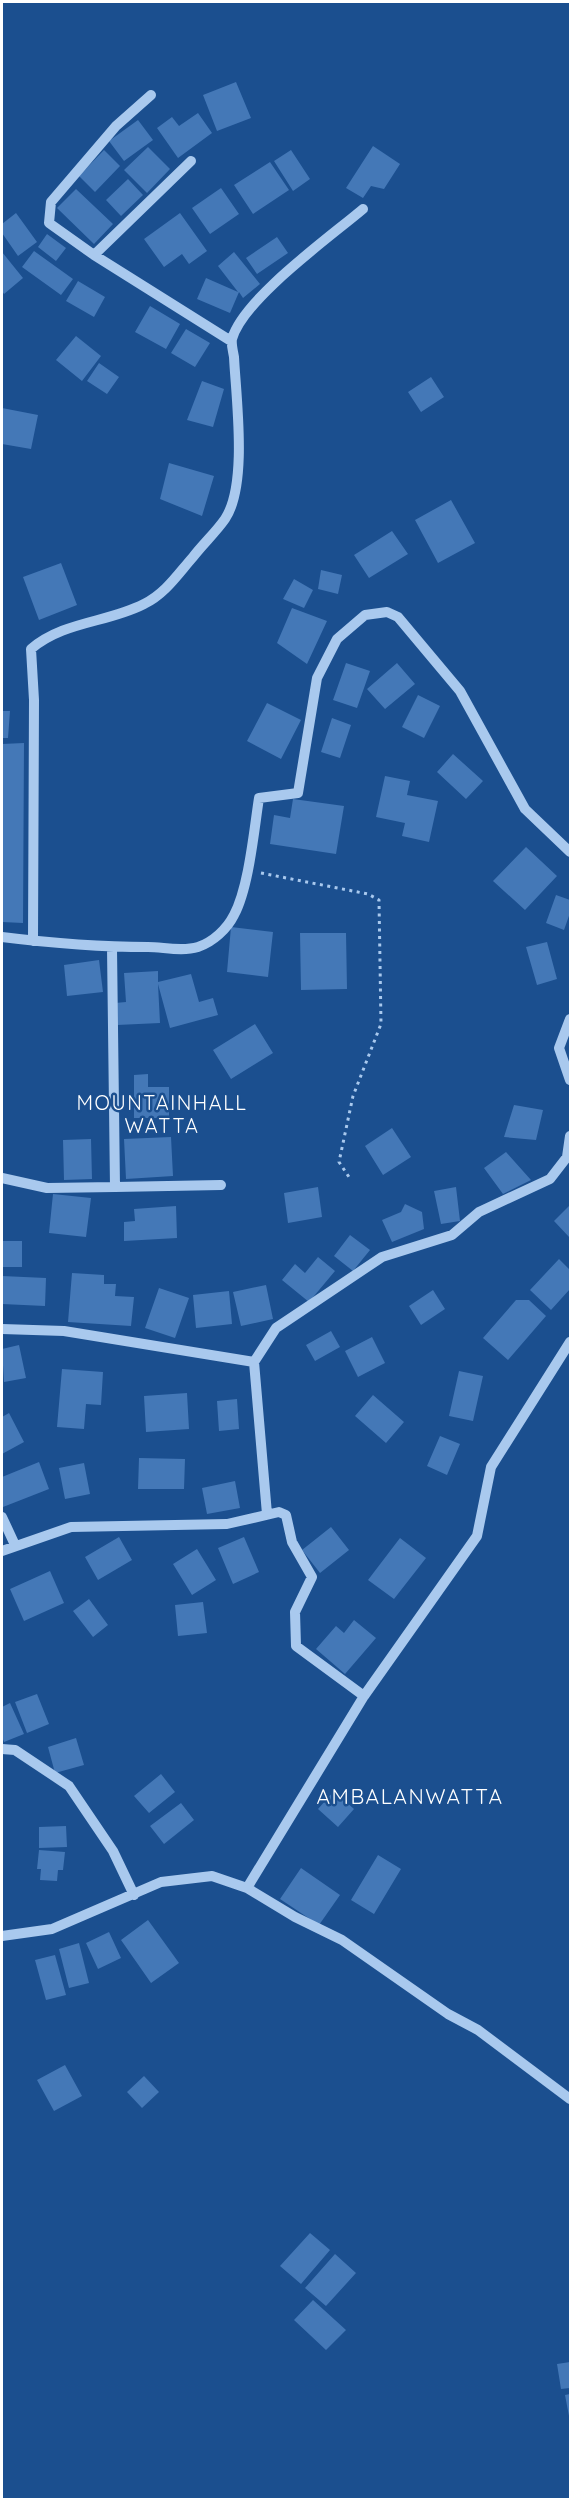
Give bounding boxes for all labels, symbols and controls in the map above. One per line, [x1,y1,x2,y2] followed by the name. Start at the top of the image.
[77,1090,247,1138] district label: MOUNTAINHALL WATTA
[316,1783,504,1809] district label: AMBALANWATTA

